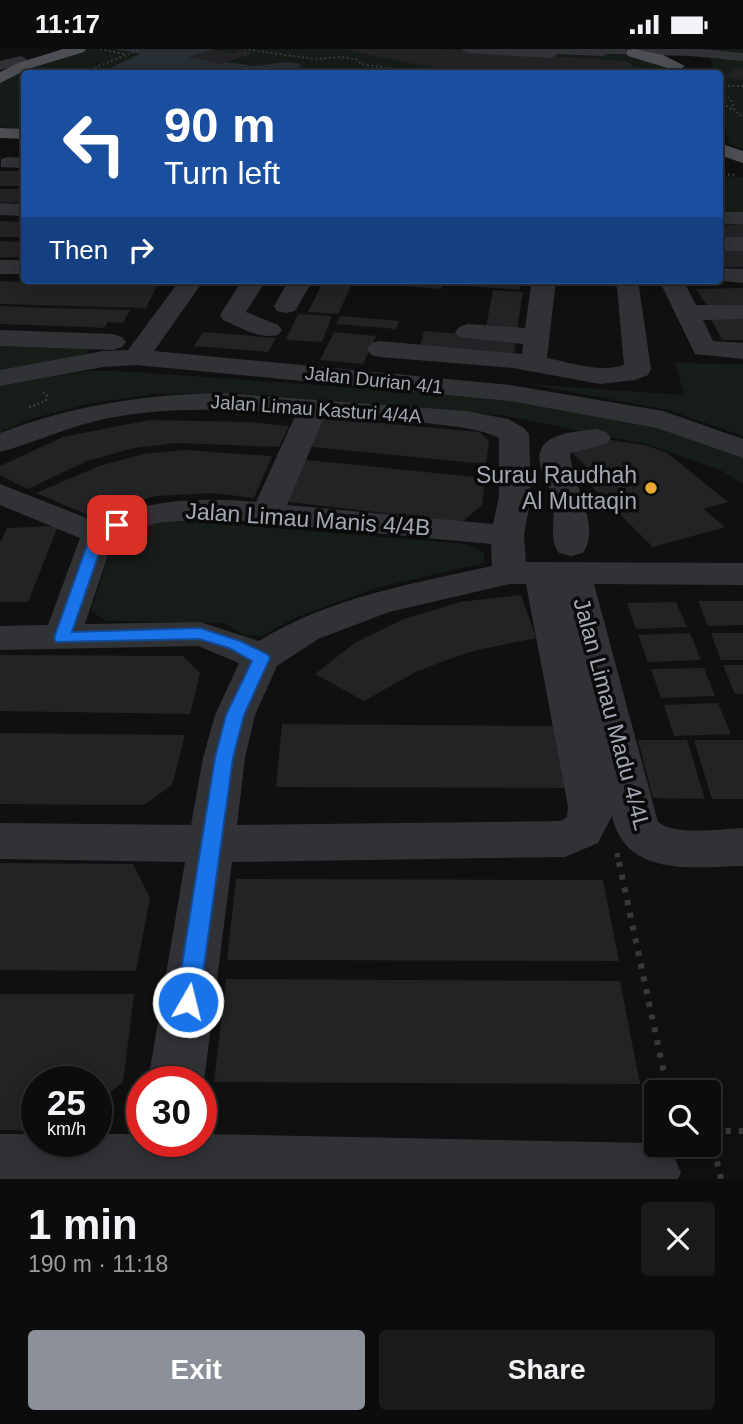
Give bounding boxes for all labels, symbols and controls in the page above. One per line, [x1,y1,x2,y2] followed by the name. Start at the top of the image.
[35,9,100,39] text: 11:17
[49,98,140,189] icon: left
[164,98,276,152] text: 90 m
[164,155,280,191] text: Turn left
[122,231,160,269] icon: right
[49,235,108,265] text: Then
[304,362,444,398] street label: Jalan Durian 4/1
[210,391,422,427] street label: Jalan Limau Kasturi 4/4A
[476,462,637,514] place label: Surau Raudhah Al Muttaqin
[643,480,659,496] marker: Surau Raudhah Al Muttaqin
[87,495,147,555] pin
[185,497,431,541] street label: Jalan Limau Manis 4/4B
[98,506,136,544] icon: arrive
[568,595,656,833] street label: Jalan Limau Madu 4/4L
[151,965,225,1039] position arrow
[126,1066,217,1157] speed limit sign: 30
[644,1080,721,1157] map controls
[644,1080,721,1157] button: search
[47,1083,86,1122] text: 25
[47,1119,86,1139] text: km/h
[28,1201,138,1248] text: 1 min
[641,1202,715,1276] button: close
[28,1251,168,1277] text: 190 m · 11:18
[28,1330,365,1410] button: Exit
[379,1330,715,1410] button: Share

